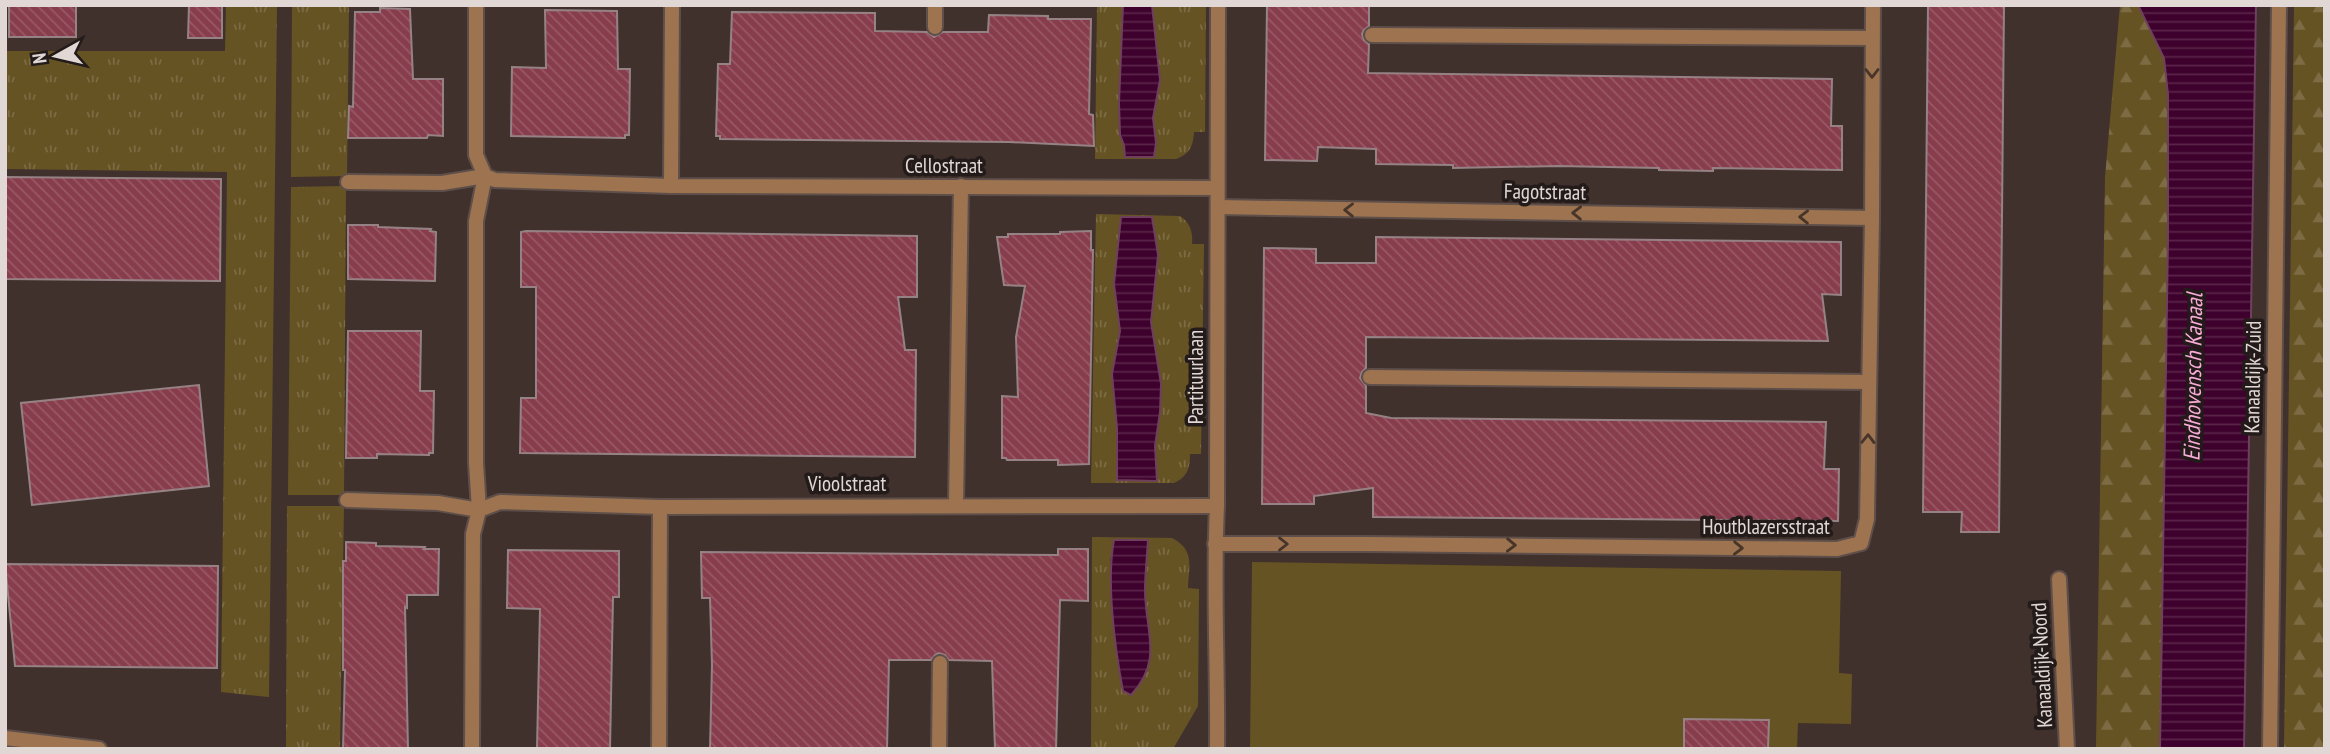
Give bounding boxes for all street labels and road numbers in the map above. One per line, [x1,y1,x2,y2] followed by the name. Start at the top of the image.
[905,152,983,179] street label: Cellostraat
[1504,177,1587,206] street label: Fagotstraat
[2238,320,2267,433] street label: Kanaaldijk-Zuid
[1182,330,1209,424] street label: Partituurlaan
[807,470,886,497] street label: Vioolstraat
[1702,513,1830,540] street label: Houtblazersstraat
[2025,602,2058,728] street label: Kanaaldijk-Noord

